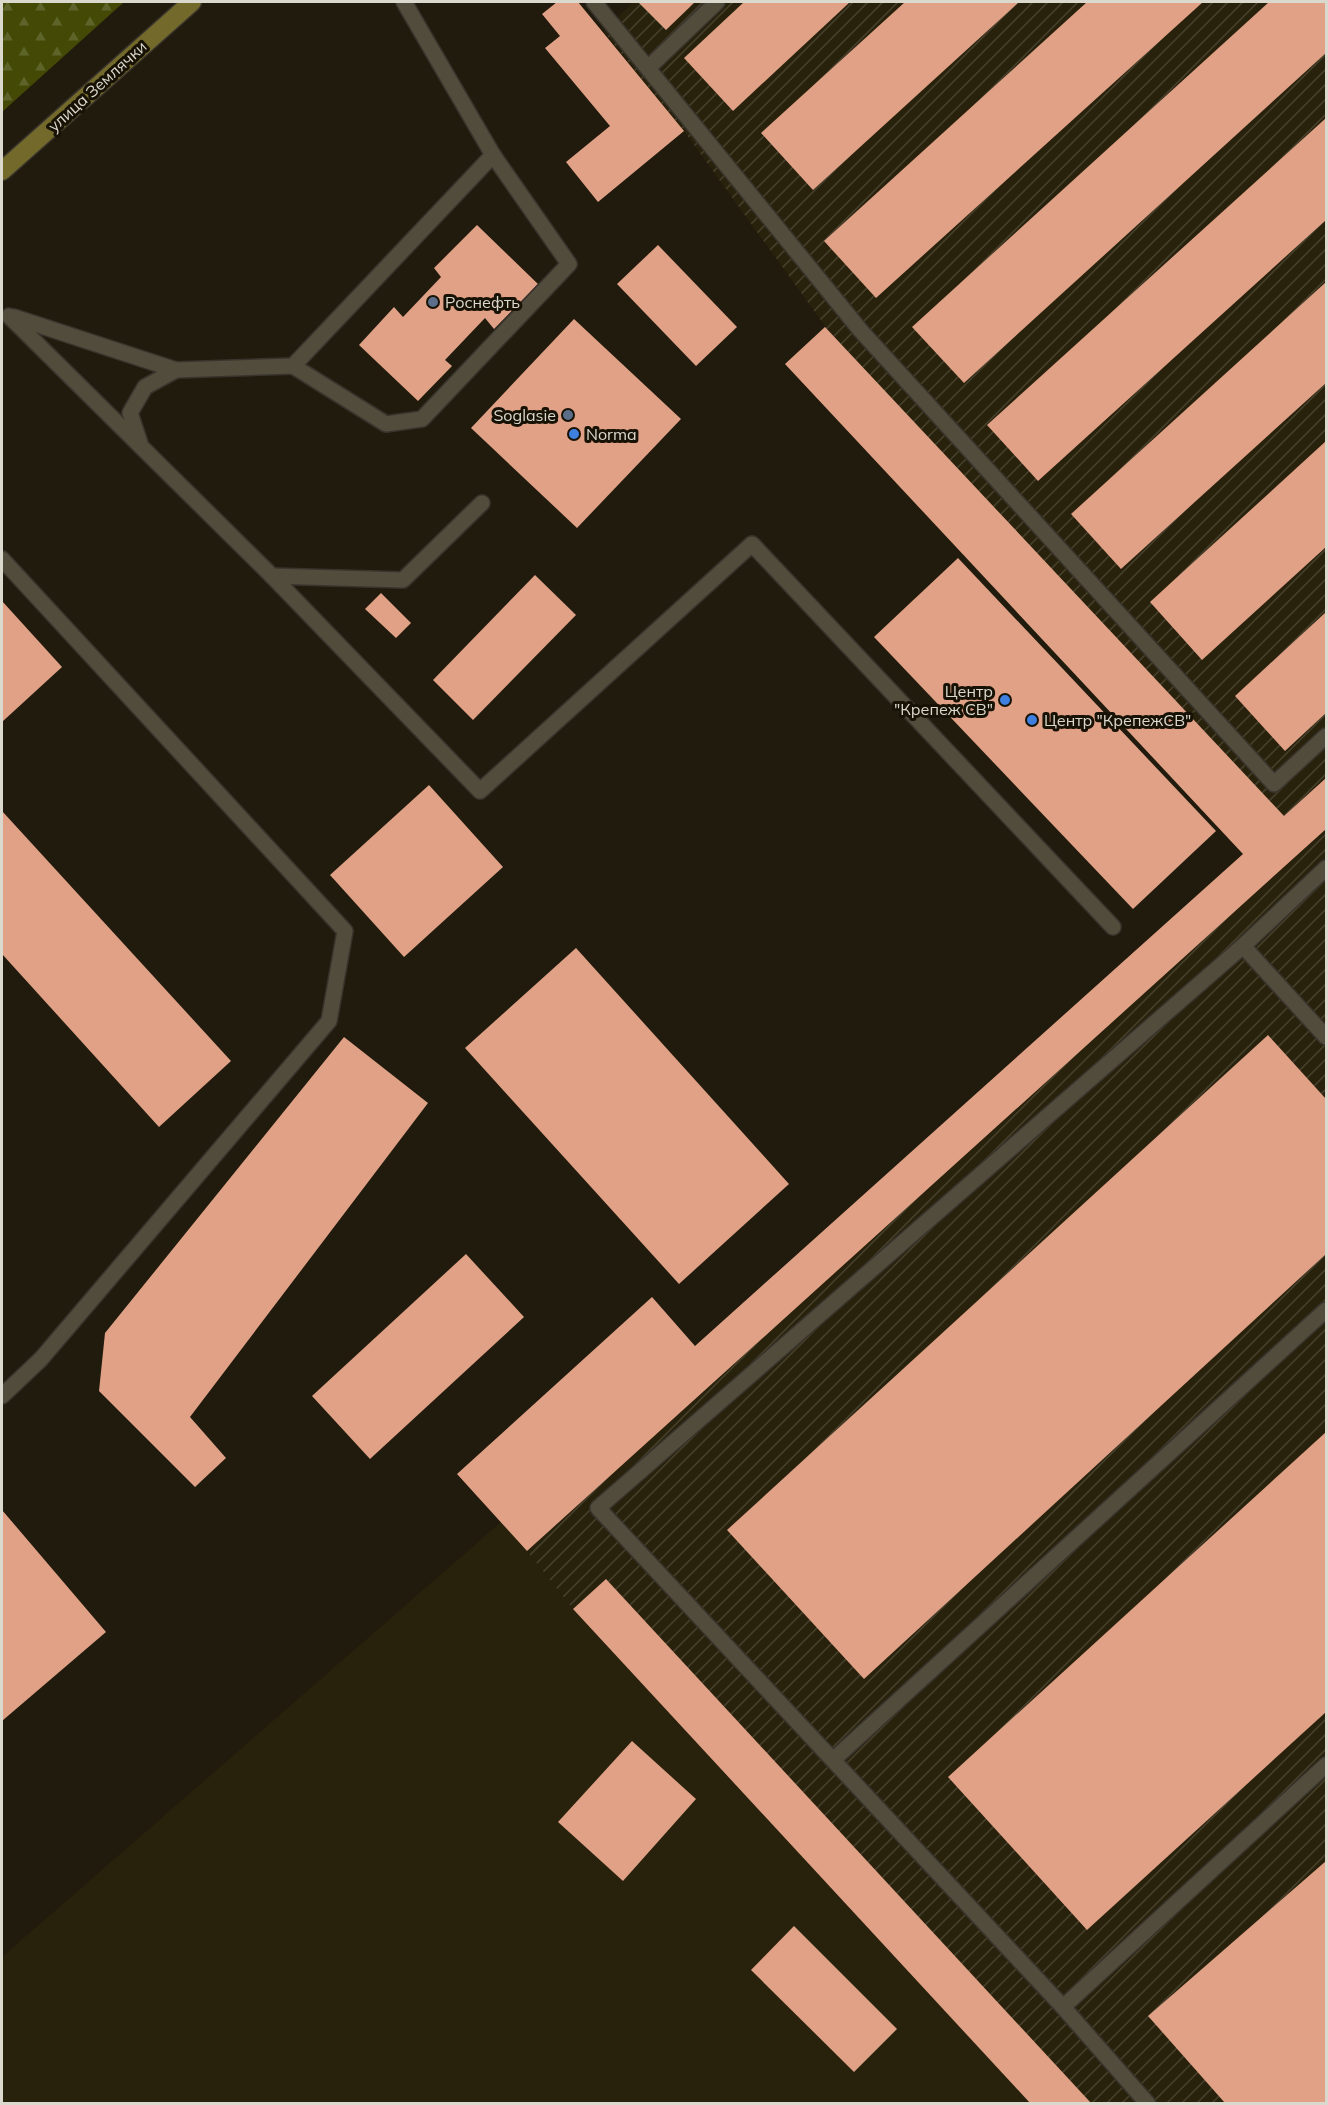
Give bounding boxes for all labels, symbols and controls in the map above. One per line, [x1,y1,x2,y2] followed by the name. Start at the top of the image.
[43,36,151,136] street label: улица Землячки
[445,292,520,312] place label: Роснефть
[426,295,440,309] marker: Роснефть
[493,405,556,425] place label: Soglasie
[561,408,575,422] marker: Soglasie
[586,424,637,444] place label: Norma
[567,427,581,441] marker: Norma
[894,681,993,719] place label: Центр "Крепеж СВ"
[998,693,1012,707] marker: Центр "Крепеж СВ"
[1044,710,1191,730] place label: Центр "КрепежСВ"
[1025,713,1039,727] marker: Центр "КрепежСВ"

